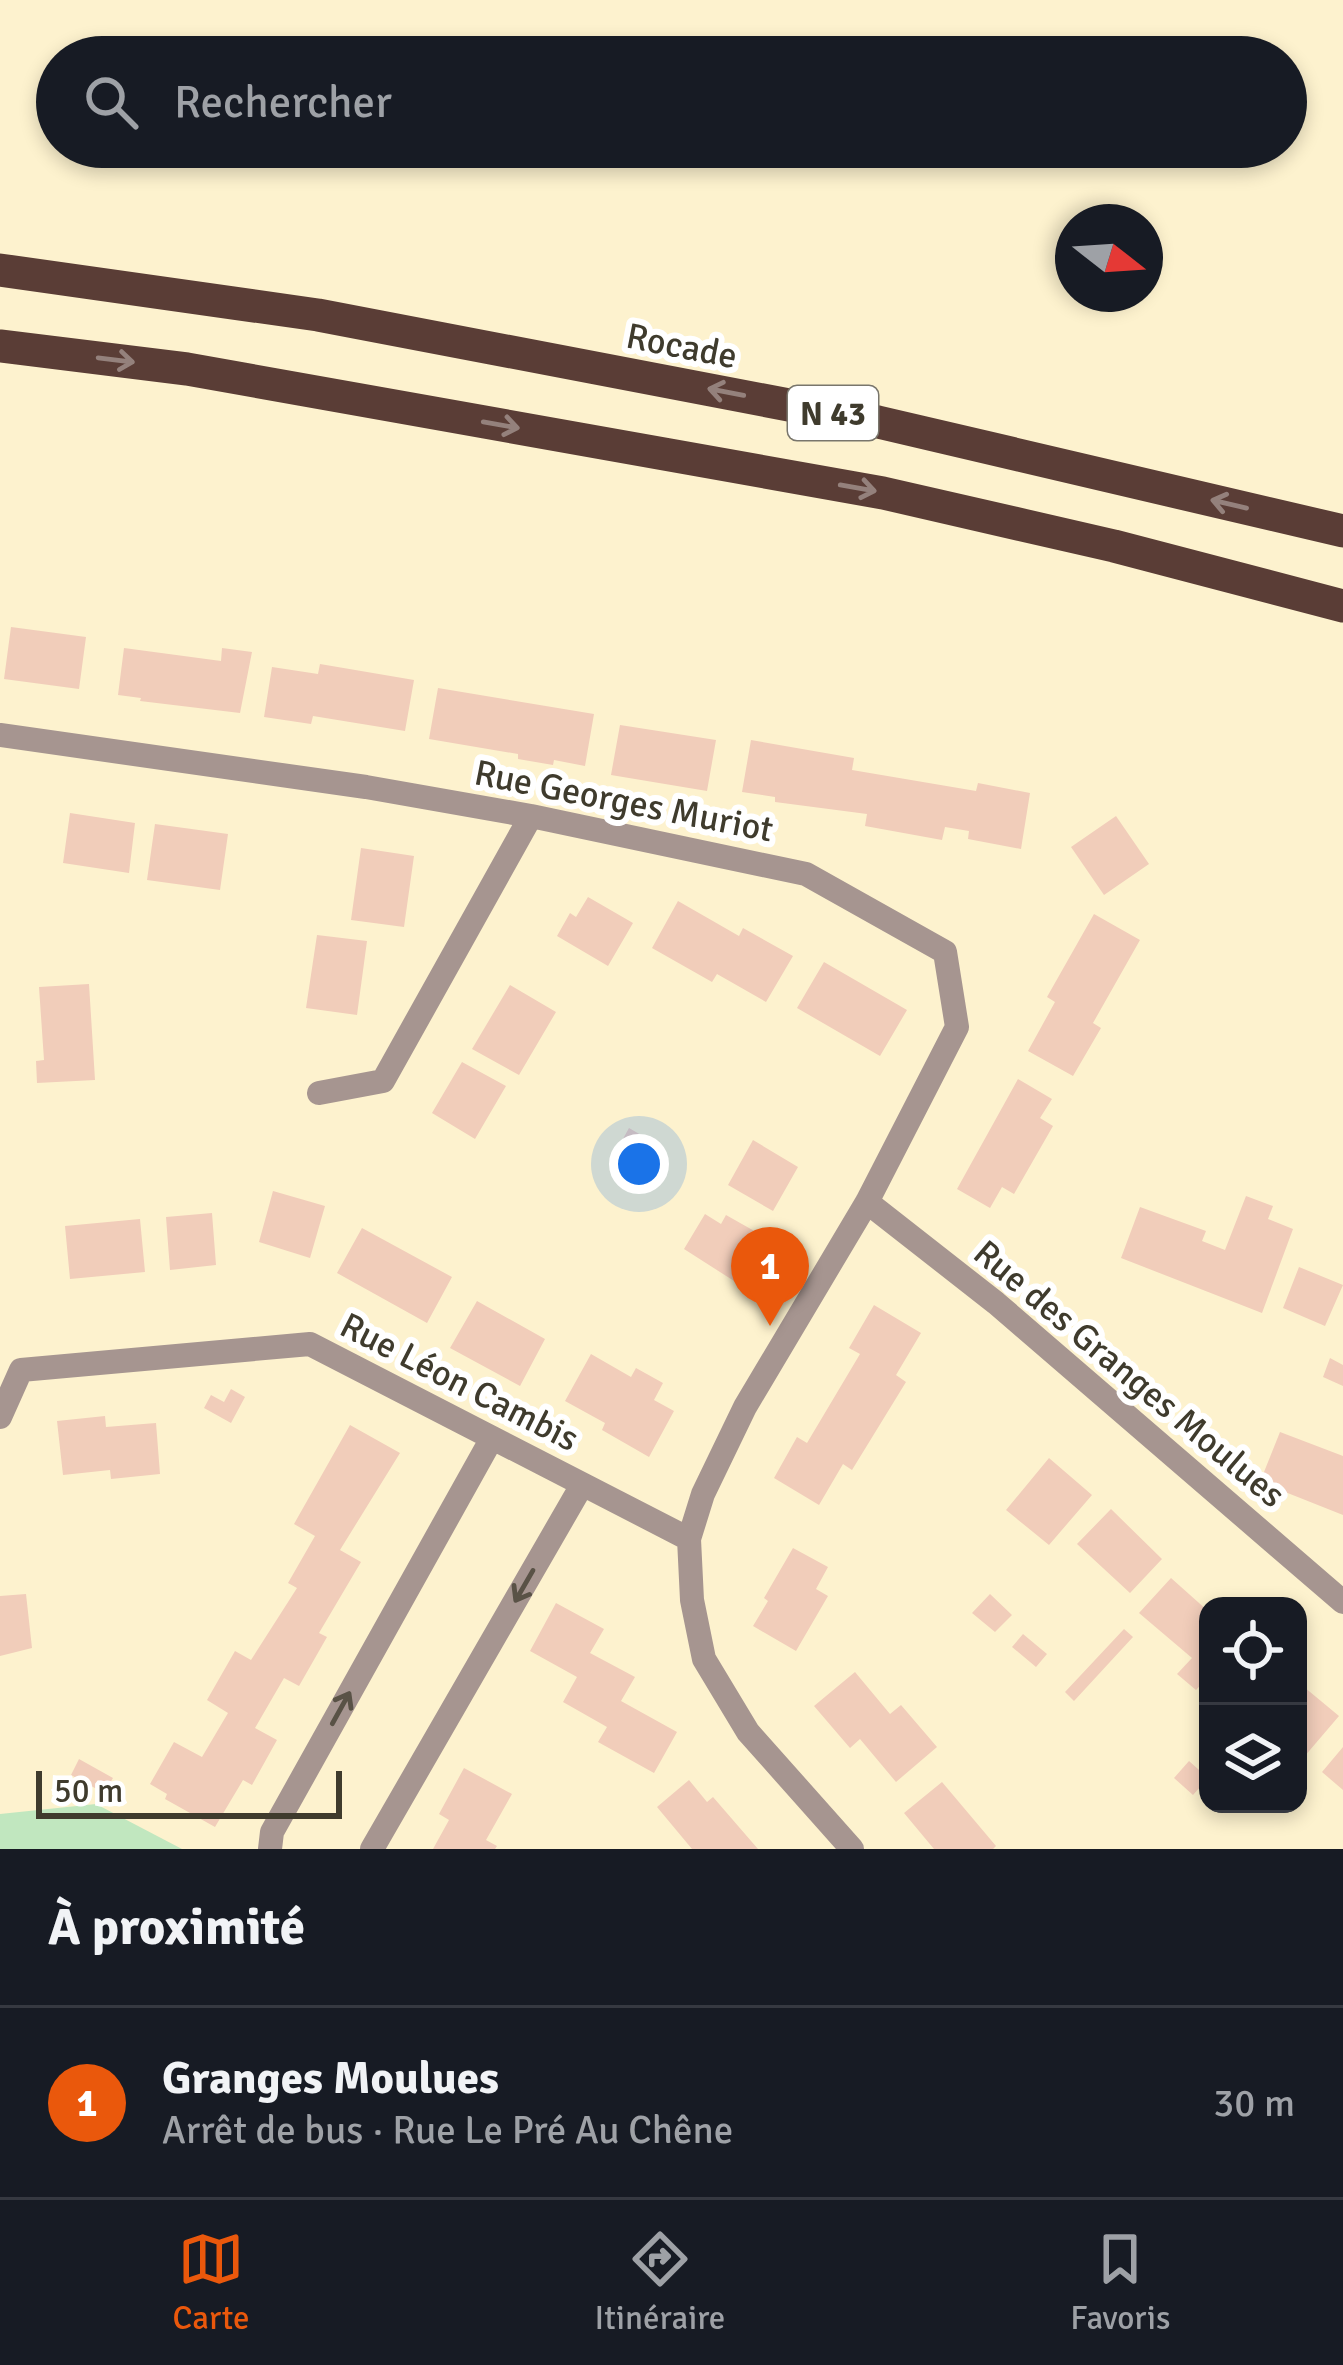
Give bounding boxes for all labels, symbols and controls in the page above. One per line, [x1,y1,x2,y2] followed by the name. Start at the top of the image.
[36,36,1307,168] search box
[78,69,144,135] icon: search
[174,75,392,130] text: Rechercher
[1055,204,1163,312] north arrow
[622,314,741,379] street label: Rocade
[96,350,135,372] one-way arrow
[707,380,746,403] one-way arrow
[788,386,878,440] road number: N 43
[480,414,519,437] one-way arrow
[838,478,877,500] one-way arrow
[1211,492,1249,515] one-way arrow
[471,750,777,852] street label: Rue Georges Muriot
[609,1134,669,1194] your location
[731,1227,809,1326] pin: 1
[964,1231,1294,1518] street label: Rue des Granges Moulues
[333,1303,586,1462] street label: Rue Léon Cambis
[511,1568,535,1603] one-way arrow
[1199,1597,1307,1813] map controls
[1199,1597,1307,1705] button: locate
[330,1692,354,1727] one-way arrow
[1199,1705,1307,1813] button: layers
[36,1765,342,1818] scale bar
[54,1771,123,1812] text: 50 m
[48,1896,305,1959] text: À proximité
[162,2051,499,2106] text: Granges Moulues
[76,2079,98,2127] text: 1
[1213,2079,1295,2127] text: 30 m
[162,2106,733,2154] text: Arrêt de bus · Rue Le Pré Au Chêne
[173,2226,250,2339] tab: Carte
[595,2226,725,2339] tab: Itinéraire
[1070,2226,1170,2339] tab: Favoris

